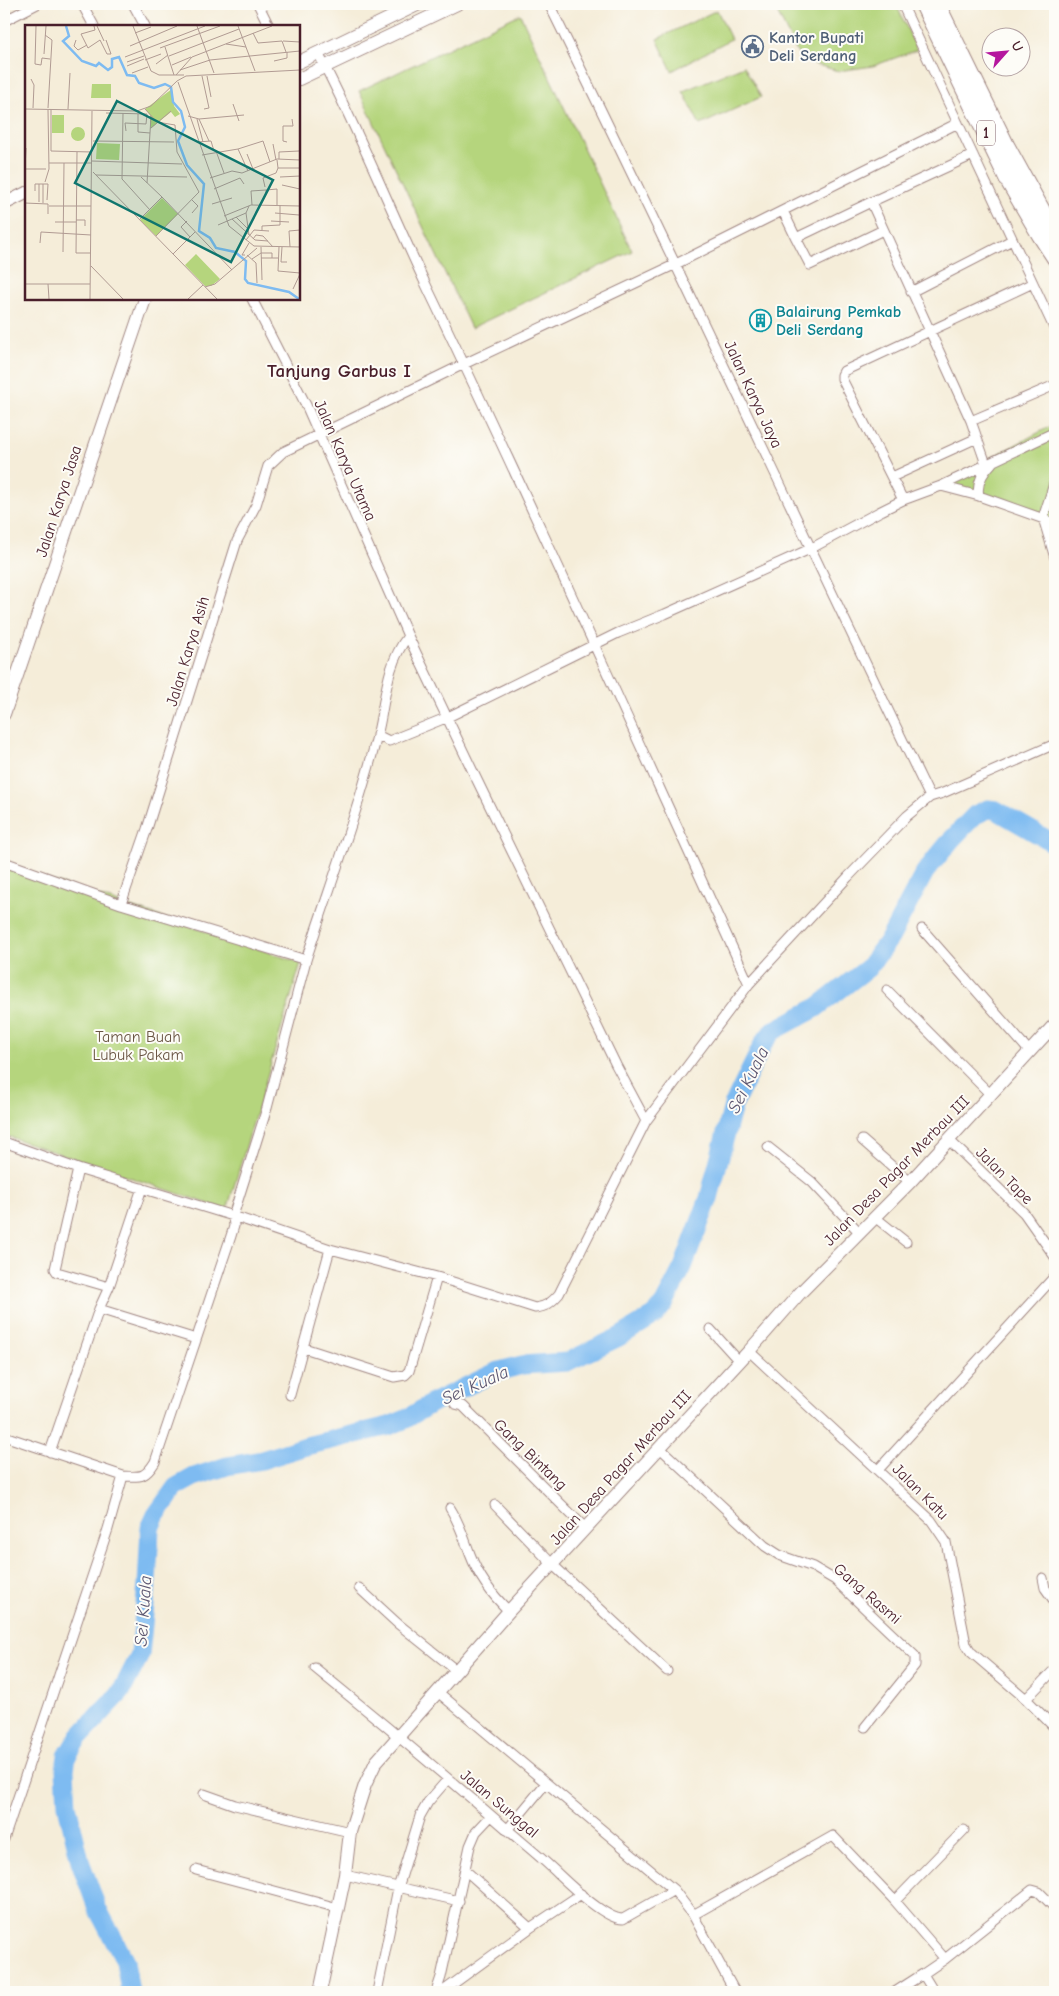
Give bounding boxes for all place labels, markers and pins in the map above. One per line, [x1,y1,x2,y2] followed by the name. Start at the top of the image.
[769,29,864,65] place label: Kantor Bupati Deli Serdang
[741,34,765,58] public building icon: Kantor Bupati Deli Serdang
[776,303,901,339] place label: Balairung Pemkab Deli Serdang
[748,308,772,332] building icon: Balairung Pemkab Deli Serdang

